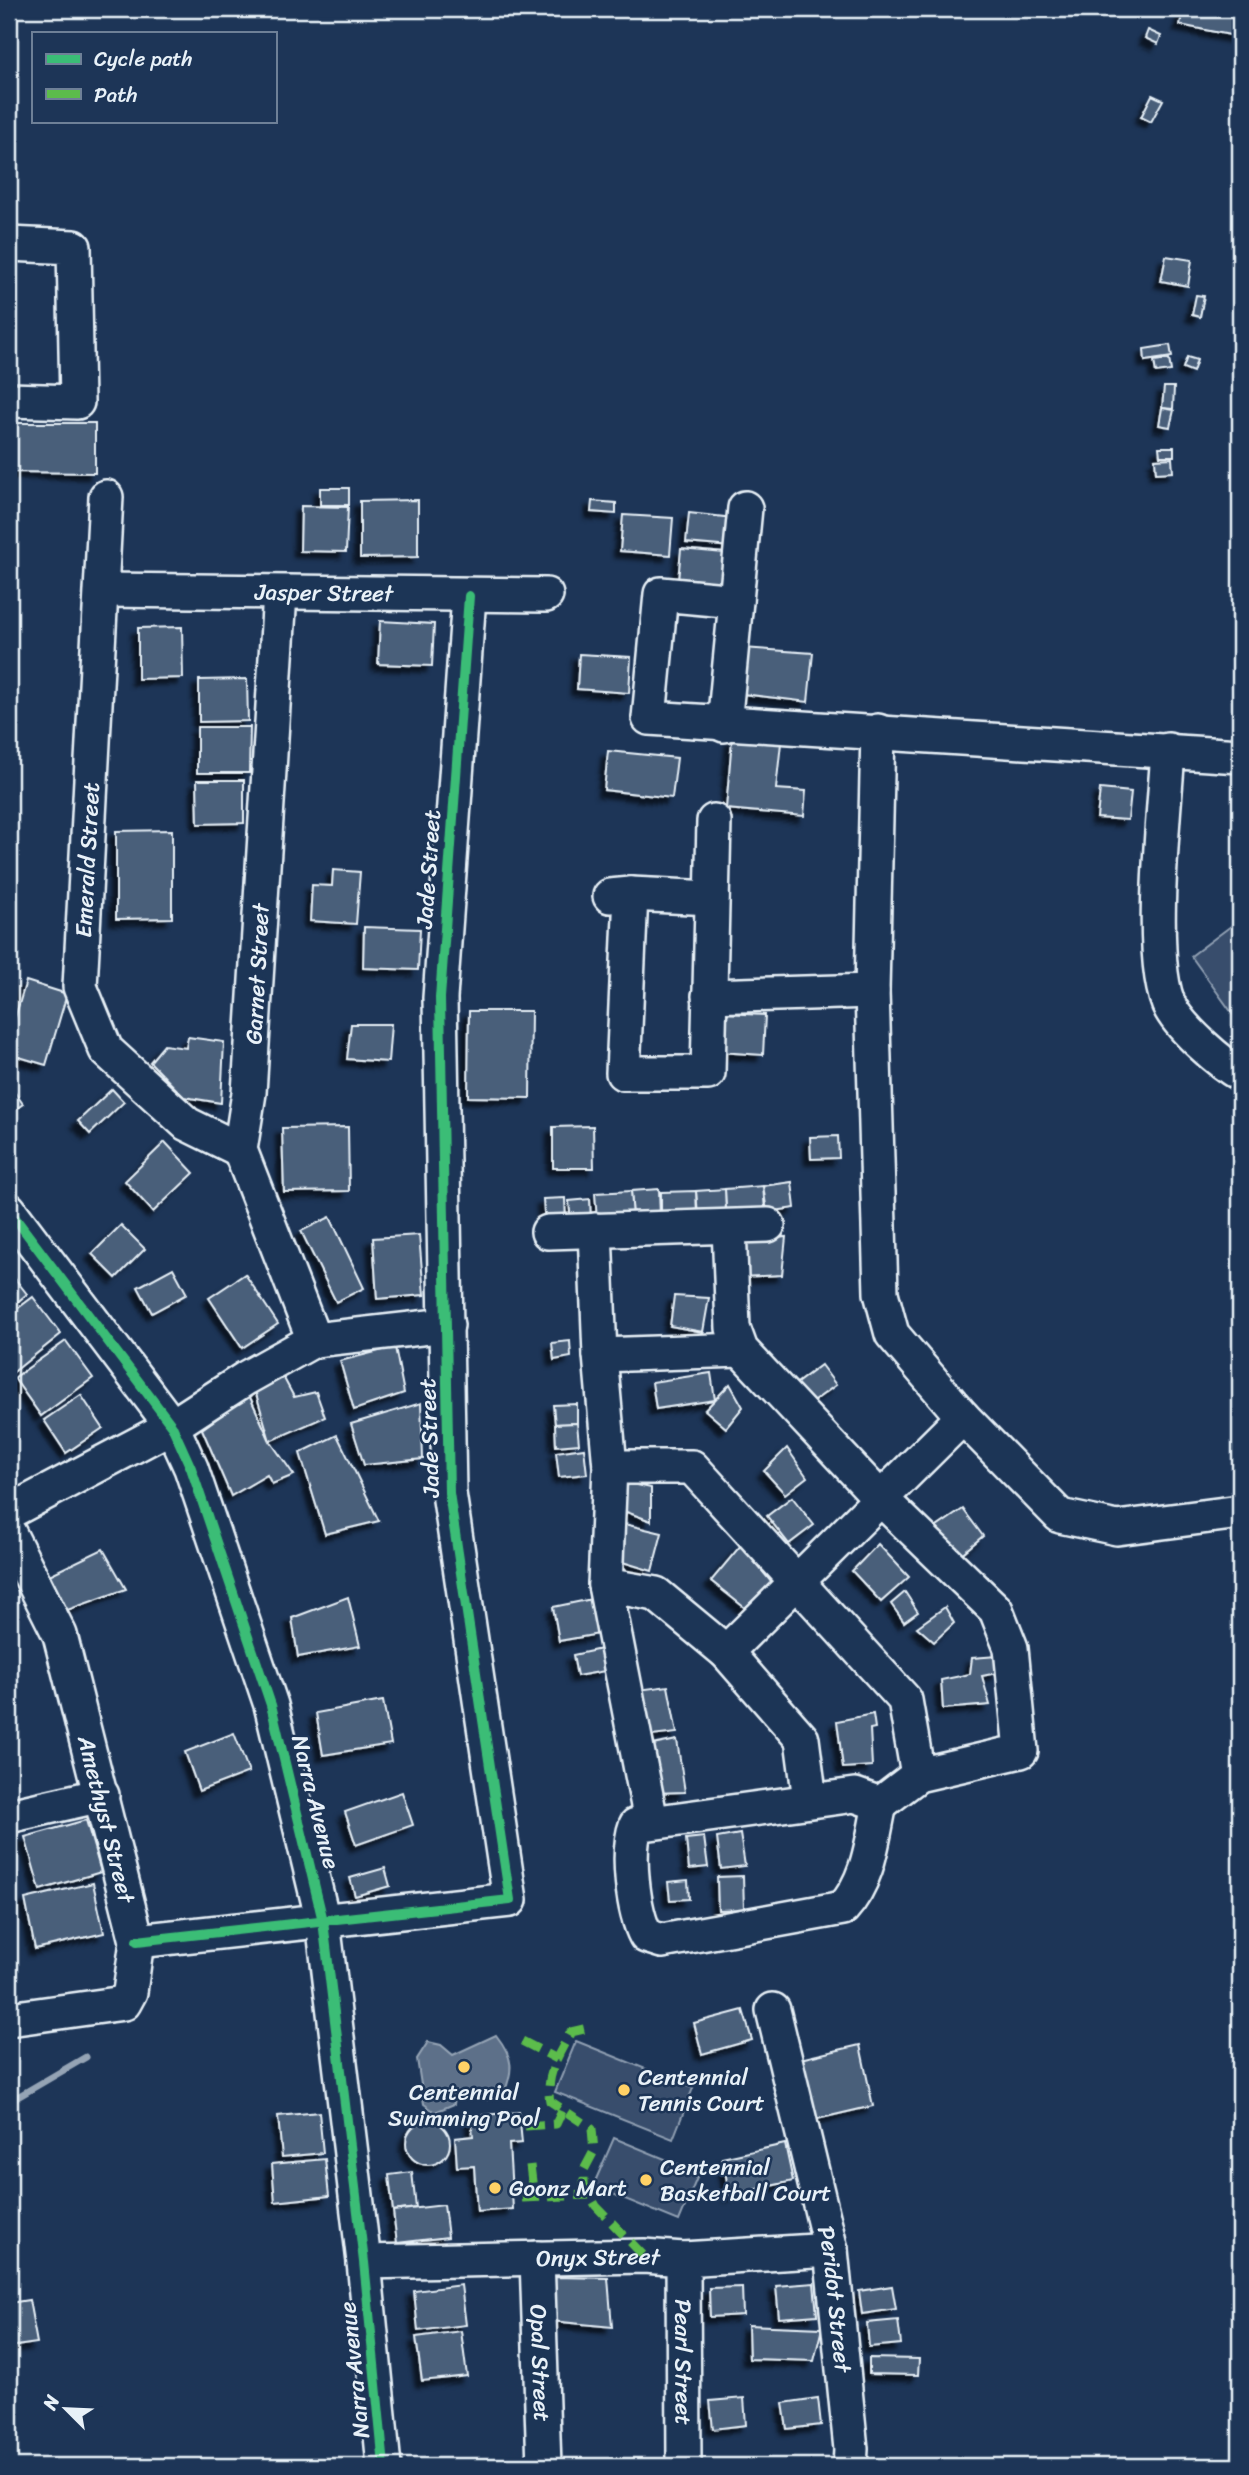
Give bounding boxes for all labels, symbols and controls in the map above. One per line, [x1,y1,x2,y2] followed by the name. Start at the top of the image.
[32,32,276,122] legend
[94,40,193,78] text: Cycle path
[94,76,137,114] text: Path
[254,572,395,614] street label: Jasper Street
[63,781,112,939] street label: Emerald Street
[404,808,453,931] street label: Jade Street
[233,901,282,1045] street label: Garnet Street
[407,1378,452,1499] street label: Jade Street
[65,1730,147,1909] street label: Amethyst Street
[279,1731,352,1874] street label: Narra Avenue
[638,2057,765,2124] place label: Centennial Tennis Court
[456,2059,472,2075] marker: Centennial Swimming Pool
[388,2072,540,2139] place label: Centennial Swimming Pool
[616,2082,632,2098] marker: Centennial Tennis Court
[660,2147,831,2214] place label: Centennial Basketball Court
[509,2168,627,2209] place label: Goonz Mart
[638,2172,654,2188] marker: Centennial Basketball Court
[487,2180,503,2196] marker: Goonz Mart
[805,2221,863,2376] street label: Peridot Street
[536,2236,663,2279] street label: Onyx Street
[327,2299,382,2440] street label: Narra Avenue
[662,2299,704,2425] street label: Pearl Street
[518,2304,562,2422] street label: Opal Street
[32,2374,102,2444] north arrow
[33,2389,69,2416] text: N

